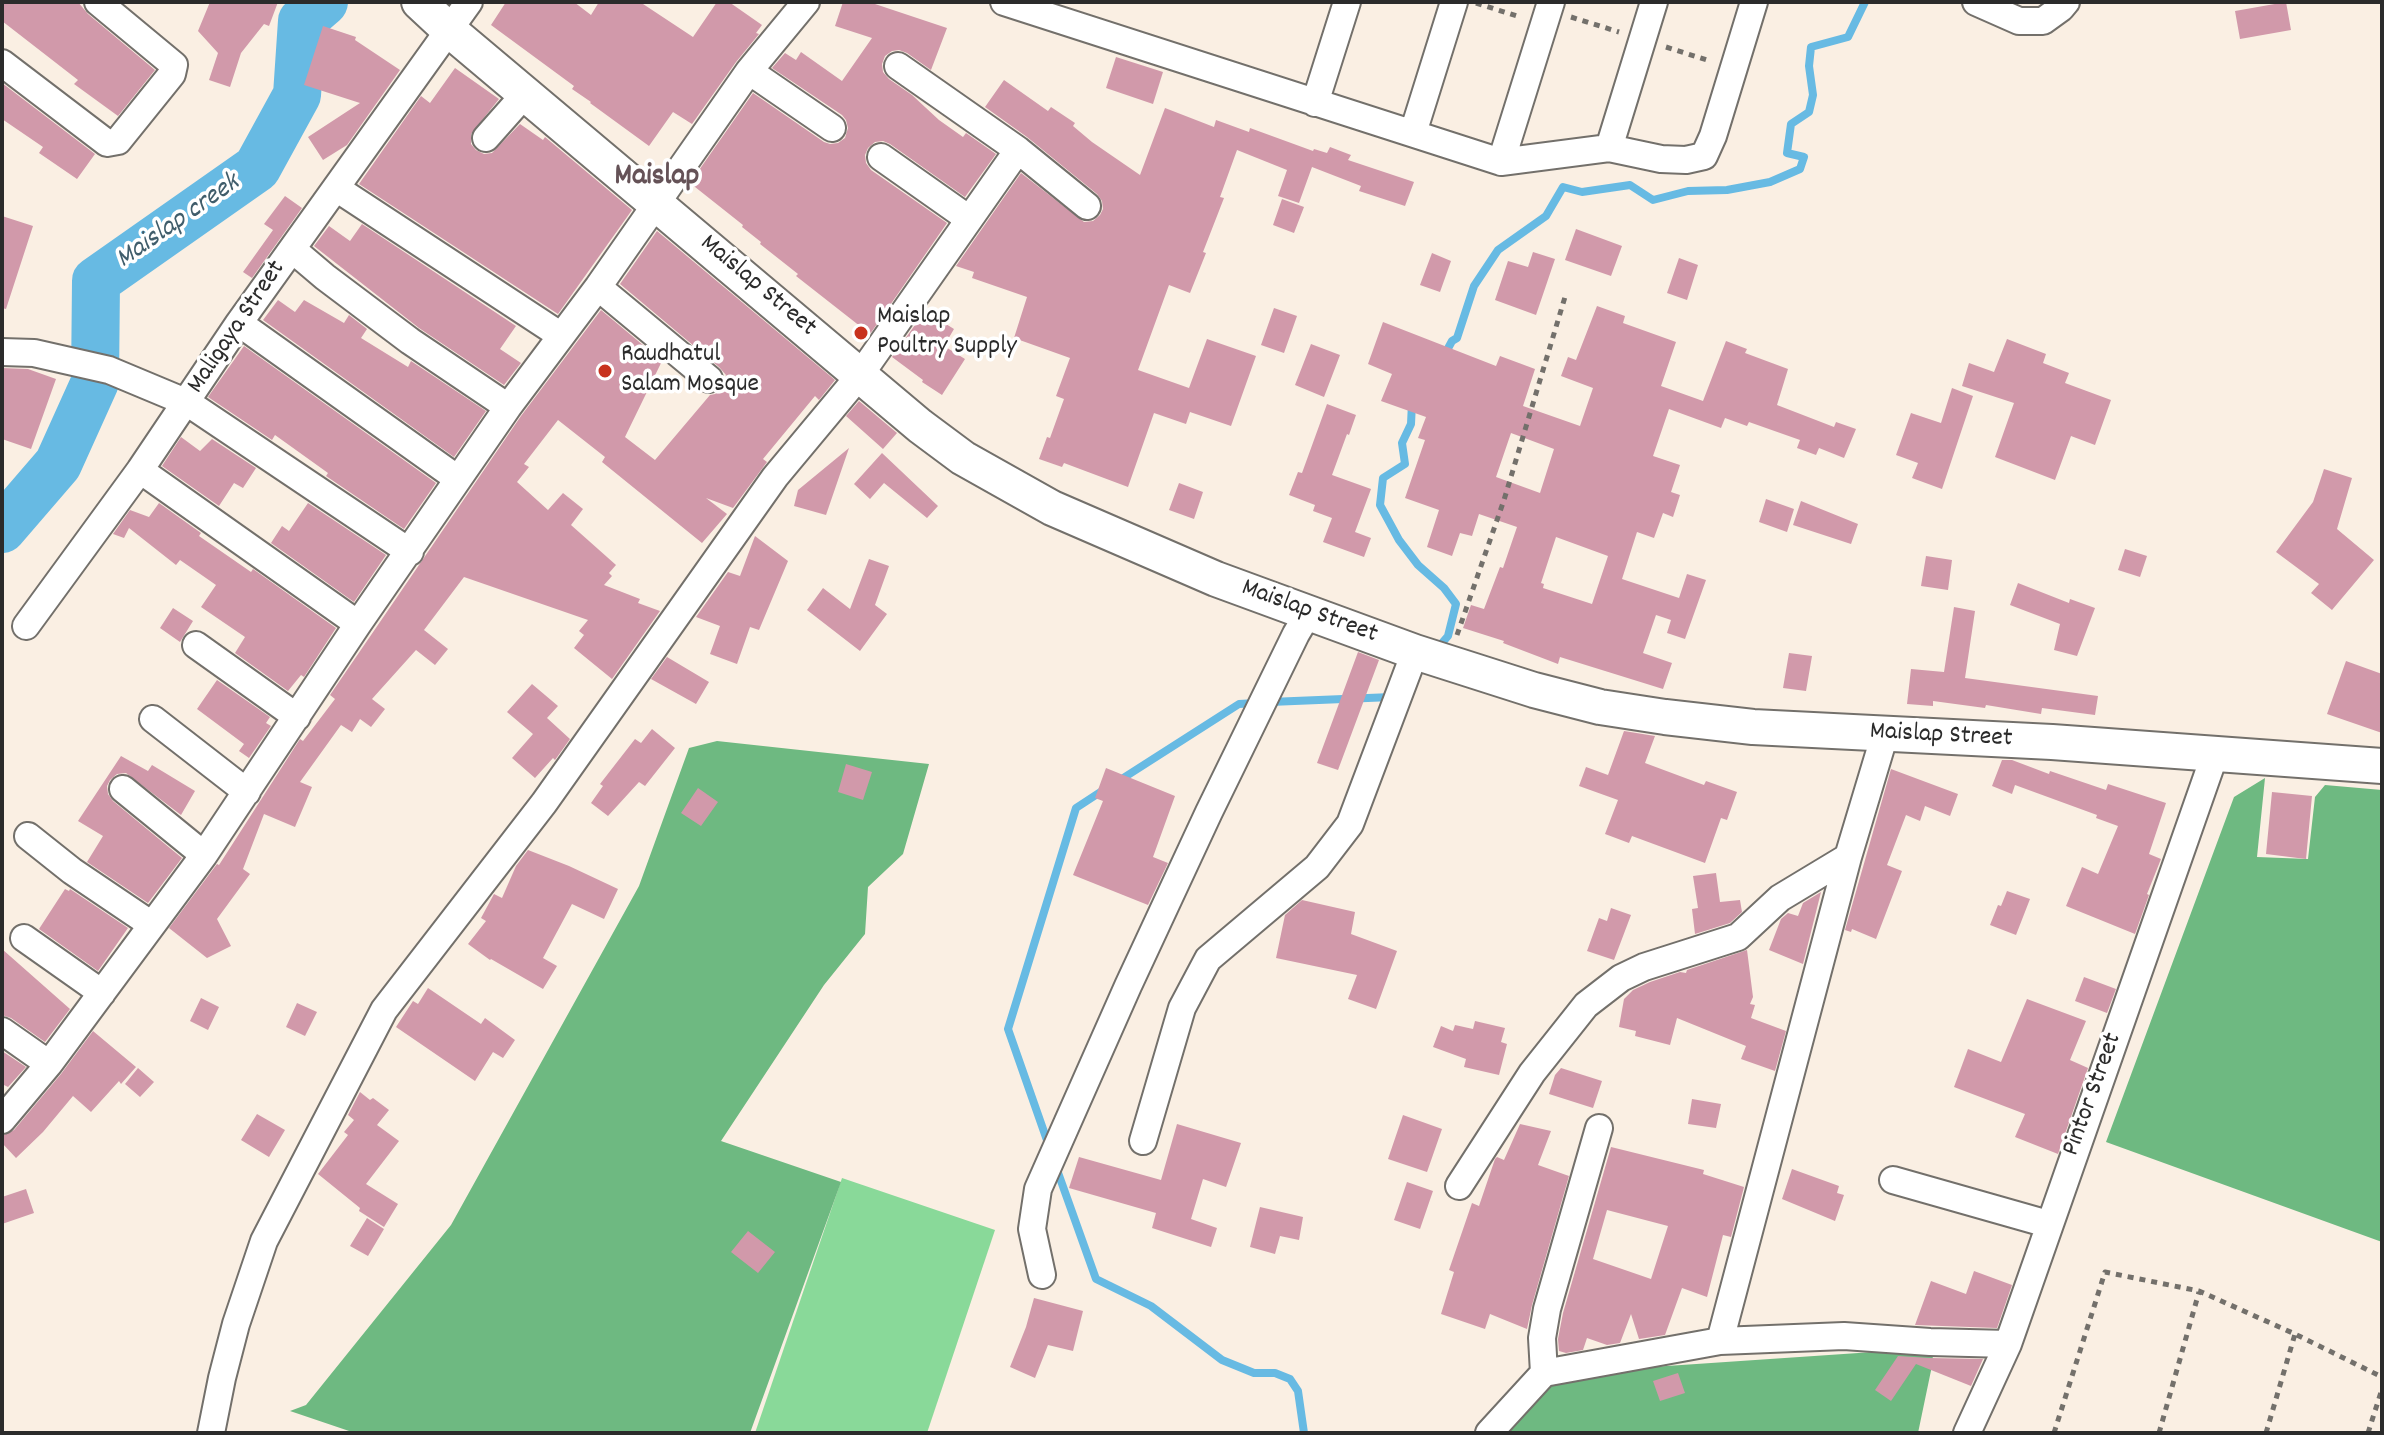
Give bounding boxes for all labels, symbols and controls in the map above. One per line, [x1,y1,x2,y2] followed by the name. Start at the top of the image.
[615,161,699,197] district label: Maislap
[111,168,247,278] water label: Maislap creek
[692,229,822,345] street label: Maislap Street
[182,256,294,400] street label: Maligaya Street
[877,302,1017,364] place label: Maislap Poultry Supply
[852,324,870,342] marker: Maislap Poultry Supply
[621,340,759,402] place label: Raudhatul Salam Mosque
[596,362,614,380] marker: Raudhatul Salam Mosque
[1237,574,1381,652] street label: Maislap Street
[1869,718,2013,756] street label: Maislap Street
[2057,1029,2131,1161] street label: Pintor Street

